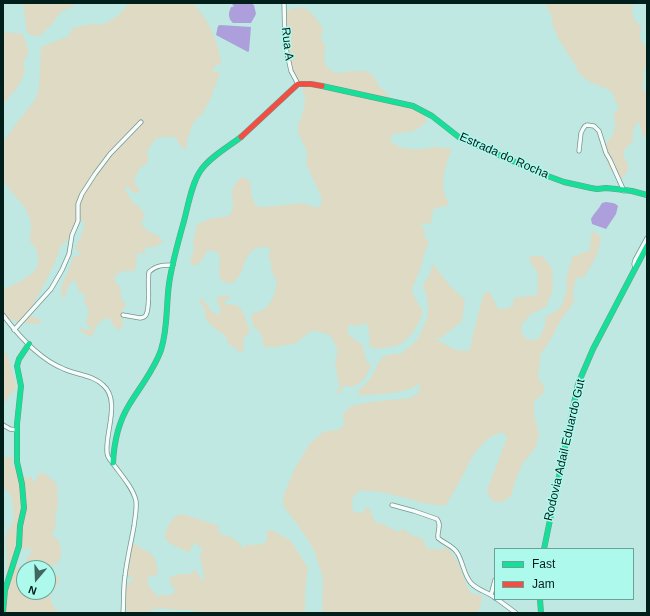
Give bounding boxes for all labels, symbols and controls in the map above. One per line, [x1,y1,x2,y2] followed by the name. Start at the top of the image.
[278,27,296,61] street label: Rua A
[457,130,551,182] street label: Estrada do Rocha
[542,378,588,522] street label: Rodovia Adail Eduardo Gut
[494,548,634,600] legend
[532,557,555,571] text: Fast
[16,560,56,600] north arrow
[532,577,555,591] text: Jam
[27,583,38,597] text: N

